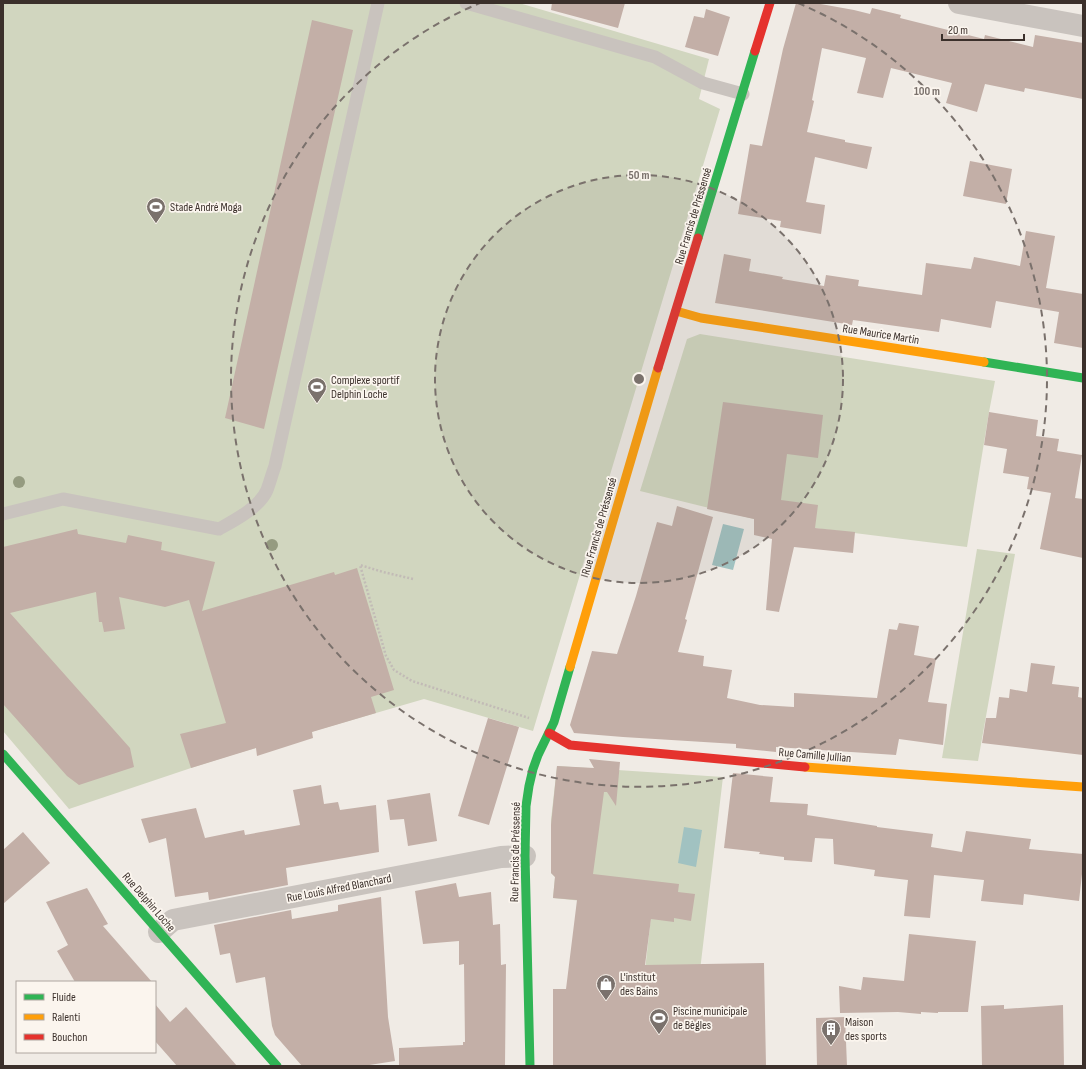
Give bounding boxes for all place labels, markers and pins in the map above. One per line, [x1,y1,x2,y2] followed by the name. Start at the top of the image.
[145,196,167,224] sports icon: Stade André Moga
[170,200,242,215] place label: Stade André Moga
[632,372,646,386] centre of rings
[331,373,400,402] place label: Complexe sportif Delphin Loche
[306,376,328,404] sports icon: Complexe sportif Delphin Loche
[620,970,658,999] place label: L'institut des Bains
[595,973,617,1001] shop icon: L'institut des Bains
[673,1004,747,1033] place label: Piscine municipale de Bègles
[648,1007,670,1035] sports icon: Piscine municipale de Bègles
[845,1015,887,1044] place label: Maison des sports
[820,1018,842,1046] building icon: Maison des sports

